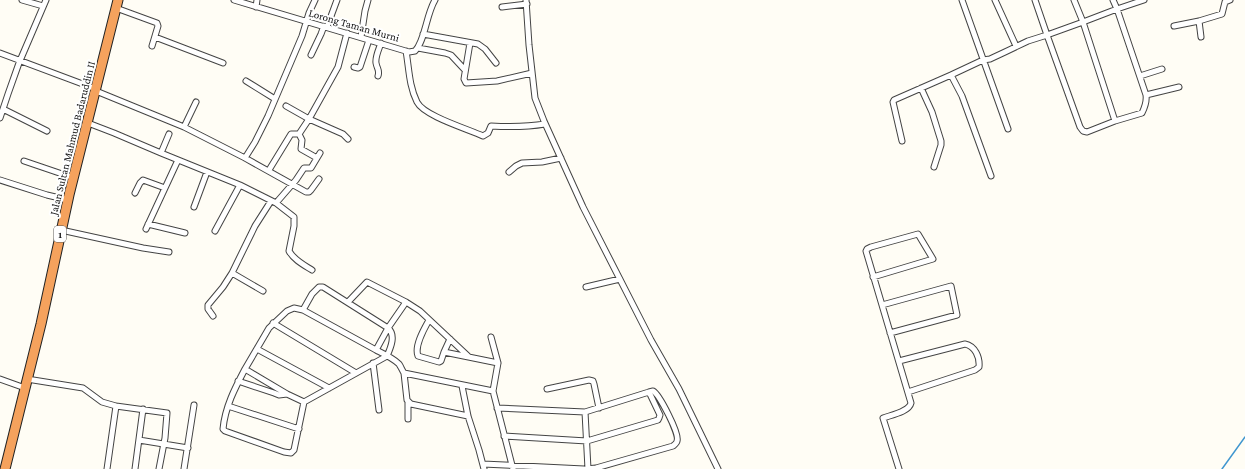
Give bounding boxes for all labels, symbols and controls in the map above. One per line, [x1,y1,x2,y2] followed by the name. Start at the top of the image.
[307,6,401,45] street label: Lorong Taman Murni
[47,60,98,217] street label: Jalan Sultan Mahmud Badaruddin II
[54,226,66,242] road number: 1

